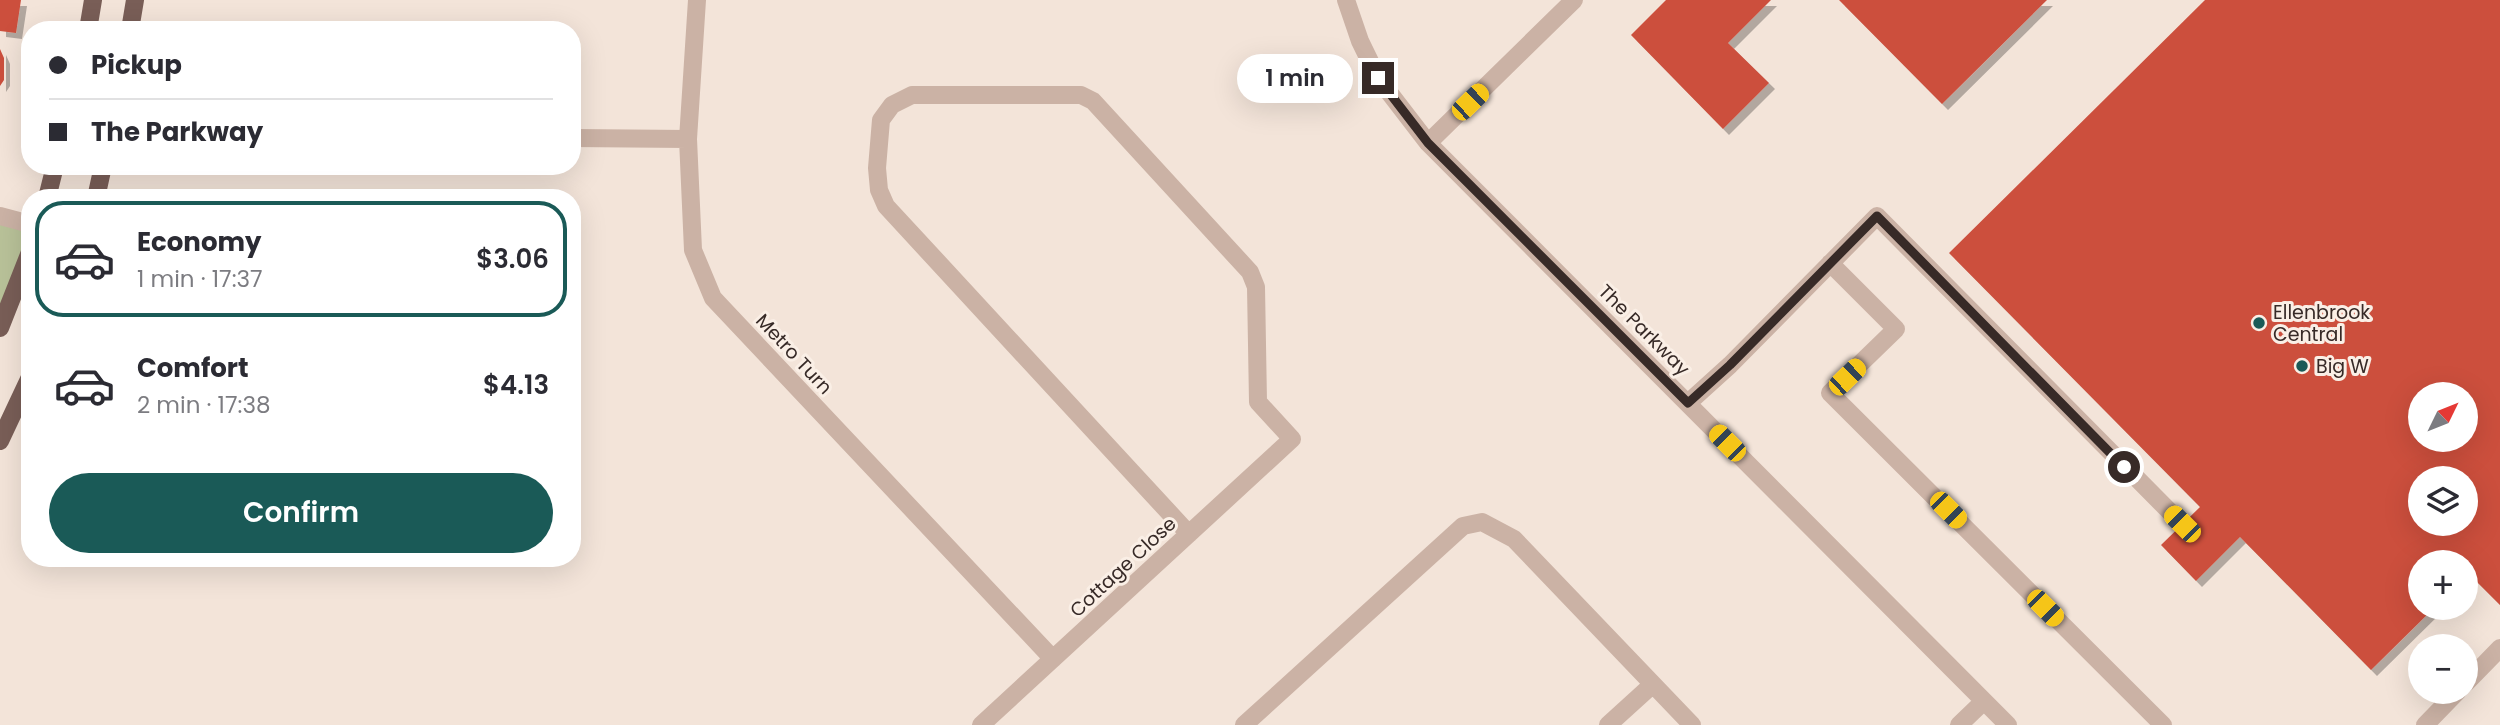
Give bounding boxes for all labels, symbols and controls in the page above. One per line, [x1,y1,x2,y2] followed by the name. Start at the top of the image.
[91,47,182,83] text: Pickup
[1238,54,1354,102] callout: 1 min
[1265,62,1325,94] text: 1 min
[1362,62,1394,94] route end
[1448,80,1493,124] car
[91,114,263,150] text: The Parkway
[137,224,261,260] text: Economy
[53,228,116,291] icon: car
[476,241,549,277] text: $3.06
[137,263,263,295] text: 1 min · 17:37
[1592,278,1696,382] street label: The Parkway
[2273,299,2370,348] place label: Ellenbrook Central
[750,308,838,400] street label: Metro Turn
[2251,315,2267,331] marker: Ellenbrook Central
[137,350,249,386] text: Comfort
[2316,353,2369,380] place label: Big W
[53,354,116,417] icon: car
[1825,355,1870,399] car
[2294,358,2310,374] marker: Big W
[483,367,549,403] text: $4.13
[2408,382,2478,452] north arrow
[2408,382,2478,704] map controls
[137,389,270,421] text: 2 min · 17:38
[1705,421,1750,465] car
[2108,451,2140,483] route start
[2408,466,2478,536] button: layers
[49,473,553,553] button: Confirm
[1926,488,1971,532] car
[2160,502,2205,546] car
[1064,511,1182,623] street label: Cottage Close
[2408,550,2478,620] button: +
[2023,586,2068,630] car
[2408,634,2478,704] button: −

